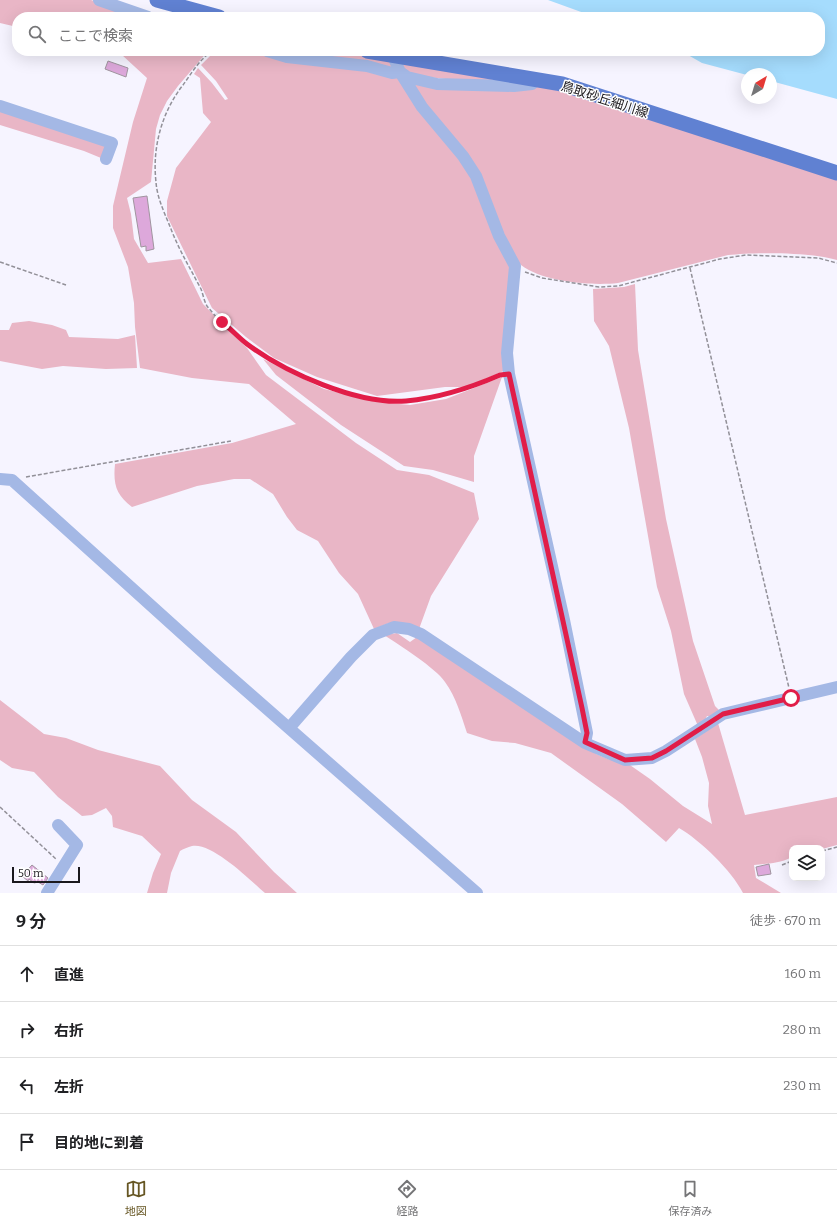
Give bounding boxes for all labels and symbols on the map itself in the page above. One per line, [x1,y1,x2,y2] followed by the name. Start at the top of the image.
[741,68,777,104] north arrow
[559,78,650,121] street label: 鳥取砂丘細川線
[213,313,231,331] route end
[782,689,800,707] route start
[12,865,80,884] scale bar

